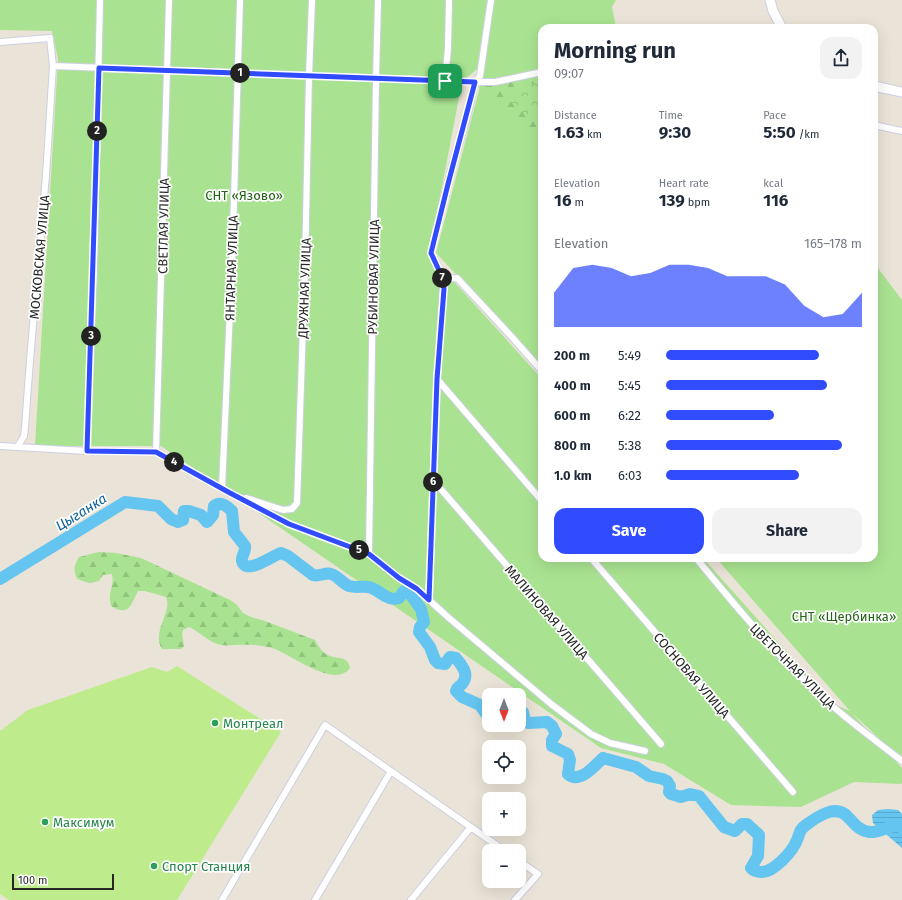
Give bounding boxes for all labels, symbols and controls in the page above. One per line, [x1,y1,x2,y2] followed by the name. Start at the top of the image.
[554,37,676,64] text: Morning run
[820,37,862,79] button: share
[230,63,250,83] pin: 1
[428,64,462,98] pin
[237,66,243,79] text: 1
[554,66,584,81] text: 09:07
[434,70,456,92] icon: arrive
[554,109,597,122] text: Distance
[659,109,683,122] text: Time
[763,109,786,122] text: Pace
[87,121,107,141] pin: 2
[554,122,584,143] text: 1.63
[659,122,691,143] text: 9:30
[763,122,796,143] text: 5:50
[94,124,100,137] text: 2
[584,128,602,141] text: km
[796,128,819,141] text: /km
[155,177,172,274] street label: СВЕТЛАЯ УЛИЦА
[554,177,600,190] text: Elevation
[659,177,709,190] text: Heart rate
[763,177,783,190] text: kcal
[205,188,283,203] park label: СНТ «Язово»
[554,190,571,211] text: 16
[659,190,685,211] text: 139
[763,190,788,211] text: 116
[27,194,52,320] street label: МОСКОВСКАЯ УЛИЦА
[571,196,584,209] text: m
[685,196,710,209] text: bpm
[222,214,241,321] street label: ЯНТАРНАЯ УЛИЦА
[365,219,382,335] street label: РУБИНОВАЯ УЛИЦА
[554,236,608,251] text: Elevation
[804,236,862,251] text: 165–178 m
[295,237,314,340] street label: ДРУЖНАЯ УЛИЦА
[432,268,452,288] pin: 7
[439,271,445,284] text: 7
[81,326,101,346] pin: 3
[88,329,94,342] text: 3
[554,348,590,363] text: 200 m
[618,348,641,363] text: 5:49
[554,378,591,393] text: 400 m
[618,378,641,393] text: 5:45
[554,408,591,423] text: 600 m
[618,408,641,423] text: 6:22
[554,438,591,453] text: 800 m
[618,438,641,453] text: 5:38
[164,452,184,472] pin: 4
[171,455,177,468] text: 4
[554,468,592,483] text: 1.0 km
[618,468,642,483] text: 6:03
[423,472,443,492] pin: 6
[430,475,436,488] text: 6
[53,490,110,535] water label: Цыганка
[554,508,704,554] button: Save
[712,508,862,554] button: Share
[349,540,369,560] pin: 5
[356,543,362,556] text: 5
[502,562,592,663] street label: МАЛИНОВАЯ УЛИЦА
[792,609,896,624] park label: СНТ «Щербинка»
[747,621,839,713] street label: ЦВЕТОЧНАЯ УЛИЦА
[651,630,733,721] street label: СОСНОВАЯ УЛИЦА
[482,688,526,732] north arrow
[482,688,526,888] map controls
[223,716,284,731] place label: Монтреал
[210,718,220,728] marker: Монтреал
[482,740,526,784] button: locate
[482,792,526,836] button: +
[53,815,115,830] place label: Максимум
[40,817,50,827] marker: Максимум
[482,844,526,888] button: −
[162,859,250,874] place label: Спорт Станция
[149,861,159,871] marker: Спорт Станция
[12,872,114,891] scale bar
[18,874,47,887] text: 100 m

